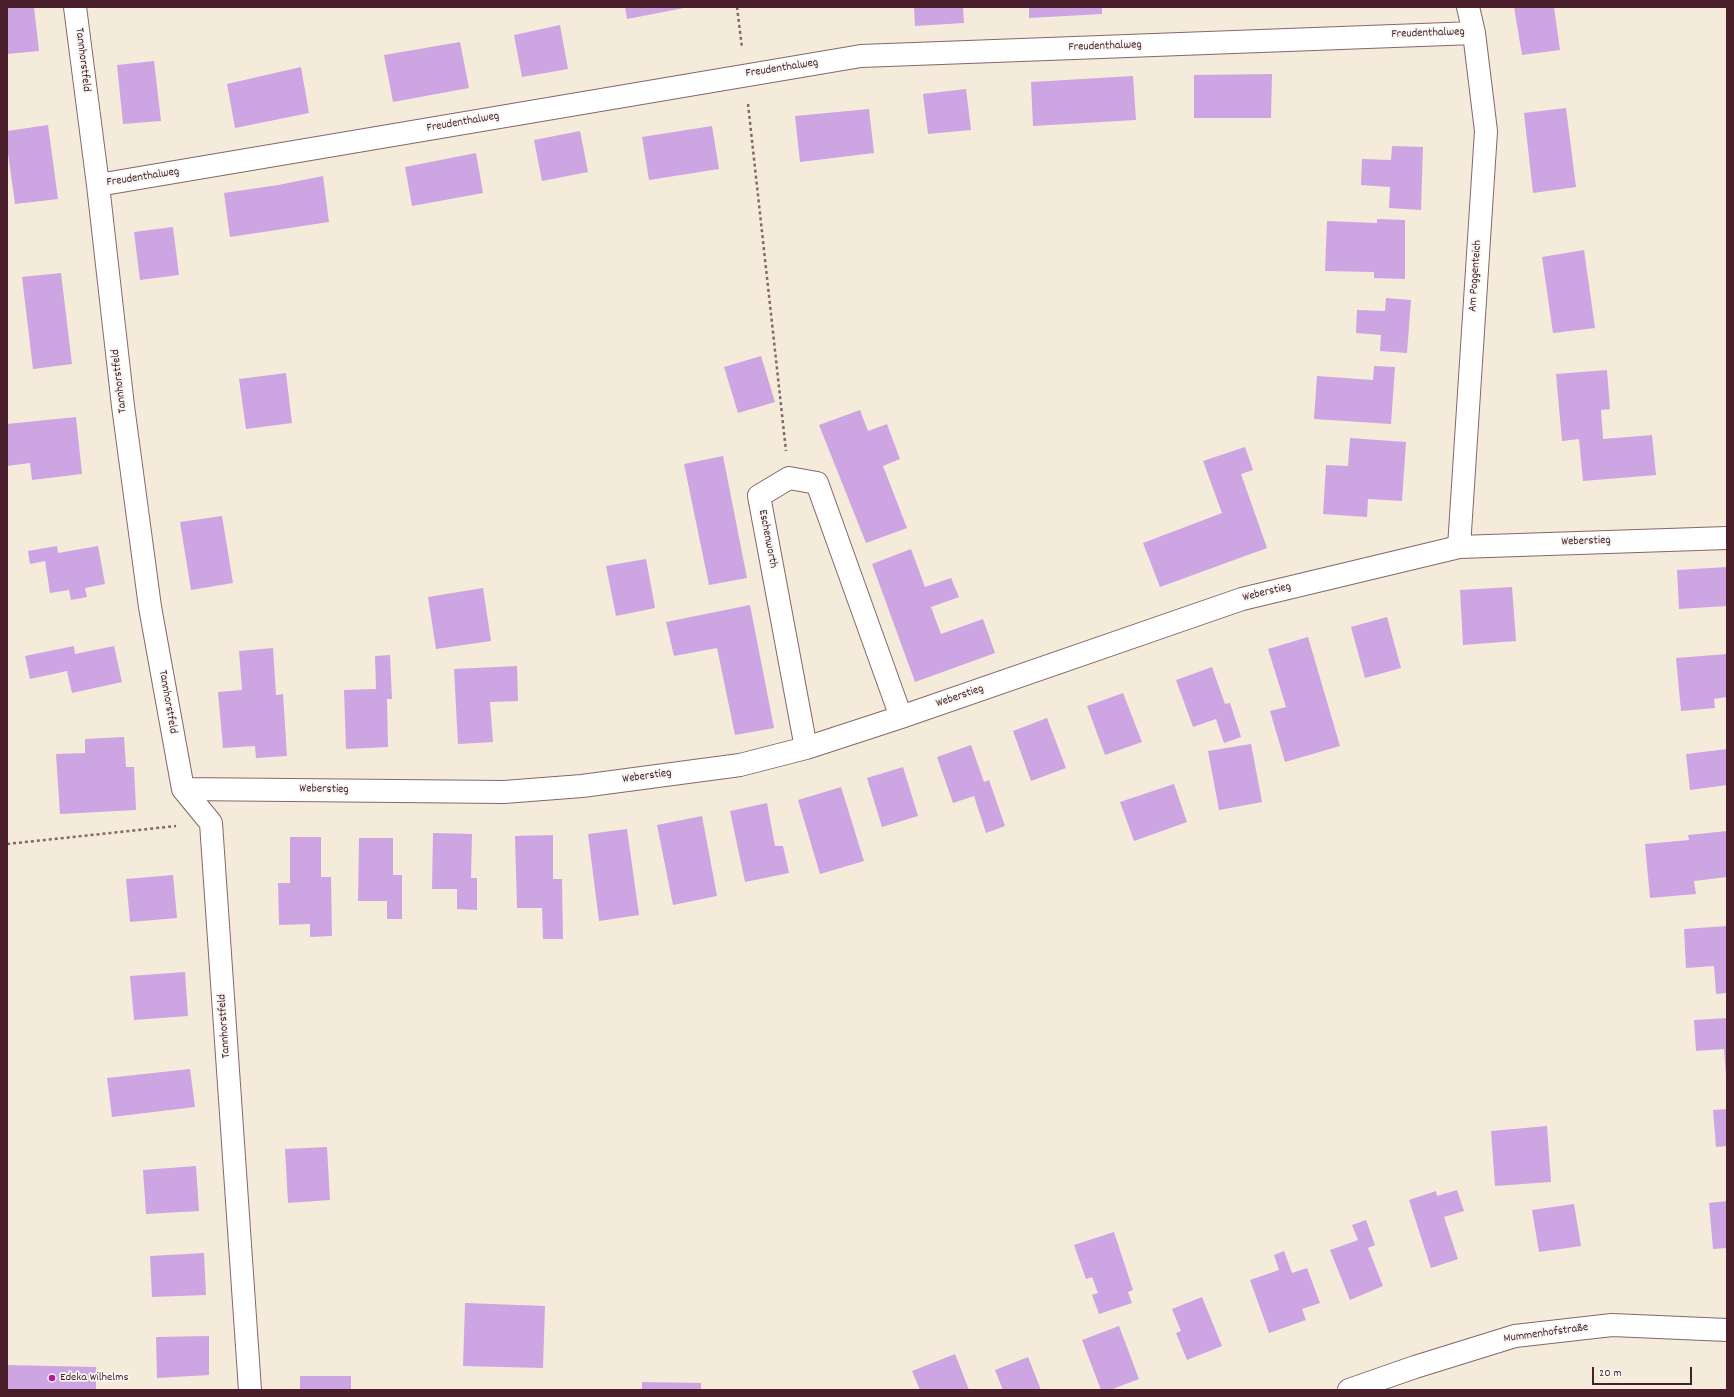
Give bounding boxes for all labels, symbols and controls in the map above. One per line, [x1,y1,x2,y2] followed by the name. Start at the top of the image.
[1391,26,1465,42] street label: Freudenthalweg
[71,27,93,93] street label: Tannhorstfeld
[1068,39,1142,55] street label: Freudenthalweg
[745,56,819,82] street label: Freudenthalweg
[426,110,500,136] street label: Freudenthalweg
[106,165,180,191] street label: Freudenthalweg
[1466,240,1486,312] street label: Am Poggenteich
[109,348,131,414] street label: Tannhorstfeld
[754,509,780,569] street label: Eschenworth
[1561,534,1611,550] street label: Weberstieg
[1241,580,1293,606] street label: Weberstieg
[154,669,180,735] street label: Tannhorstfeld
[934,682,986,712] street label: Weberstieg
[622,766,672,788] street label: Weberstieg
[299,782,349,798] street label: Weberstieg
[216,993,234,1059] street label: Tannhorstfeld
[1503,1321,1589,1347] street label: Mummenhofstraße
[1594,1359,1694,1385] scale bar
[1599,1365,1622,1382] text: 20 m
[60,1371,129,1385] place label: Edeka Wilhelms
[47,1373,57,1383] marker: Edeka Wilhelms

